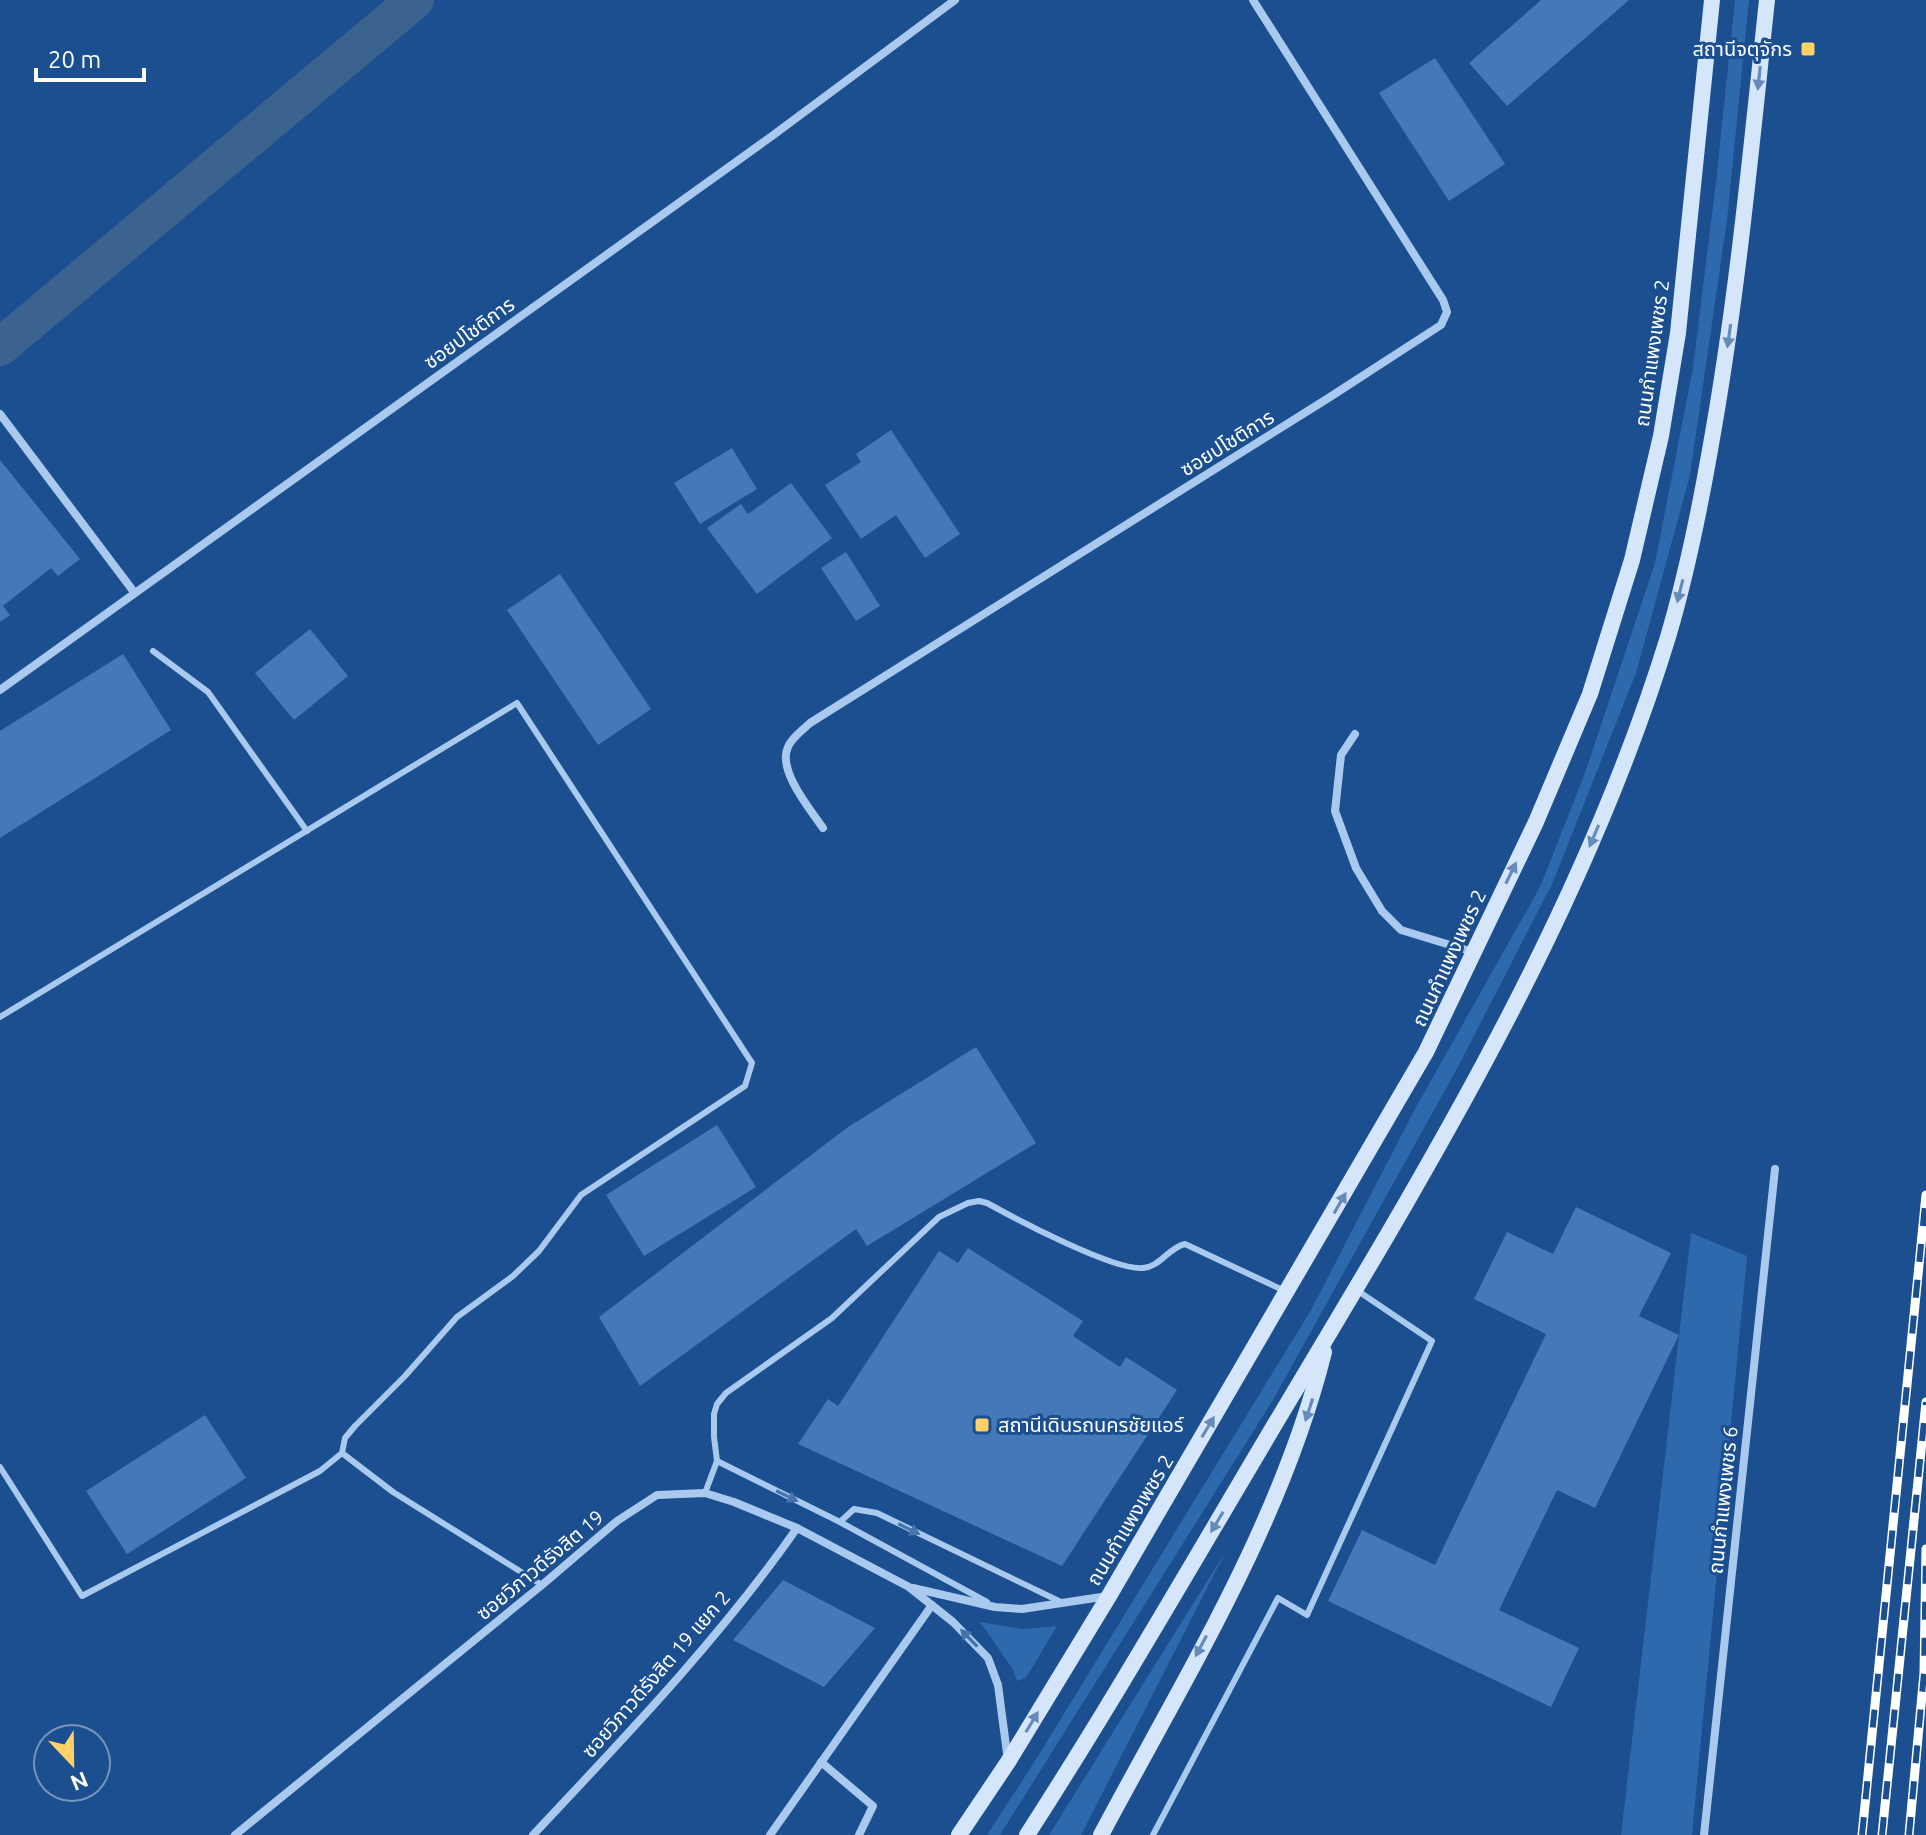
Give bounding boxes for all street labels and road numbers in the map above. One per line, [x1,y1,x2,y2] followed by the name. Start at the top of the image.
[1630,278,1673,428] street label: ถนนกำแพงเพชร 2
[419,292,518,373] street label: ซอยปโชติการ
[1176,405,1278,480] street label: ซอยปโชติการ
[1407,886,1490,1030] street label: ถนนกำแพงเพชร 2
[1703,1425,1742,1575] street label: ถนนกำแพงเพชร 6
[1082,1450,1178,1589] street label: ถนนกำแพงเพชร 2
[472,1505,608,1624] street label: ซอยวิภาวดีรังสิต 19
[577,1586,734,1762] street label: ซอยวิภาวดีรังสิต 19 แยก 2

